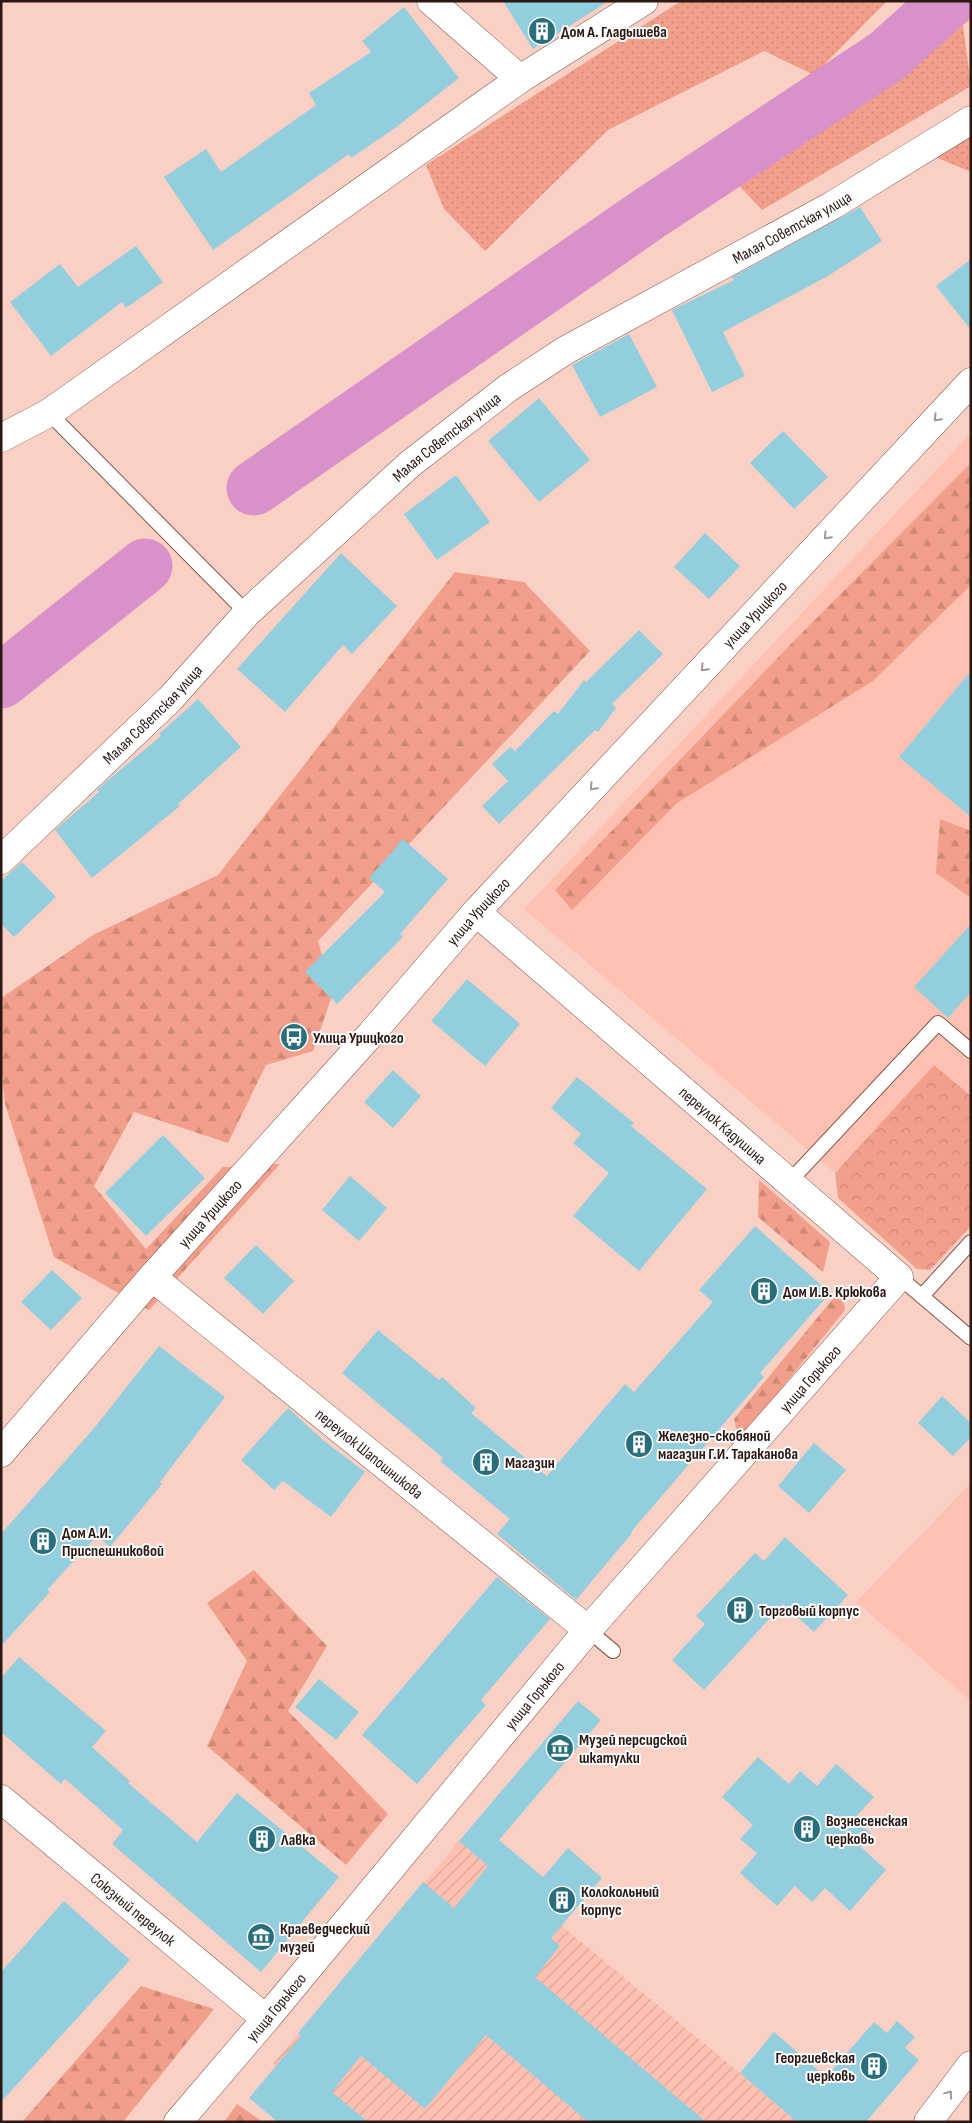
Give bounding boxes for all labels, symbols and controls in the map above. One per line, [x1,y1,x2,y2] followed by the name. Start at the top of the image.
[527,16,557,46] building icon: Дом А. Гладышева
[561,23,667,42] place label: Дом А. Гладышева
[730,188,855,269] street label: Малая Советская улица
[389,389,505,486] street label: Малая Советская улица
[934,412,943,421] one-way arrow
[824,531,833,540] one-way arrow
[720,577,792,652] street label: улица Урицкого
[99,662,207,769] street label: Малая Советская улица
[701,662,710,671] one-way arrow
[590,781,599,790] one-way arrow
[443,874,514,950] street label: улица Урицкого
[279,1022,309,1052] bus stop icon: Улица Урицкого
[313,1029,404,1048] place label: Улица Урицкого
[675,1083,769,1169] street label: переулок Кадушина
[175,1176,246,1252] street label: улица Урицкого
[749,1276,779,1306] building icon: Дом И.В. Крюкова
[783,1283,886,1302] place label: Дом И.В. Крюкова
[776,1342,846,1417] street label: улица Горького
[311,1405,426,1504] street label: переулок Шапошникова
[658,1427,798,1464] place label: Железно-скобяной магазин Г.И. Тараканова
[624,1429,654,1459] building icon: Железно-скобяной магазин Г.И. Тараканова
[471,1447,501,1477] building icon: Магазин
[505,1454,555,1473] place label: Магазин
[62,1524,164,1561] place label: Дом А.И. Приспешниковой
[28,1526,58,1556] building icon: Дом А.И. Приспешниковой
[725,1595,755,1625] building icon: Торговый корпус
[759,1602,859,1621] place label: Торговый корпус
[501,1658,569,1734] street label: улица Горького
[579,1731,687,1768] place label: Музей персидской шкатулки
[545,1733,575,1763] museum icon: Музей персидской шкатулки
[826,1812,908,1849] place label: Вознесенская церковь
[792,1814,822,1844] building icon: Вознесенская церковь
[247,1824,277,1854] building icon: Лавка
[280,1831,315,1850] place label: Лавка
[86,1869,180,1951] street label: Союзный переулок
[581,1883,659,1920] place label: Колокольный корпус
[547,1885,577,1915] building icon: Колокольный корпус
[280,1920,370,1957] place label: Краеведческий музей
[246,1922,276,1952] museum icon: Краеведческий музей
[243,1970,311,2046] street label: улица Горького
[775,2049,855,2086] place label: Георгиевская церковь
[859,2051,889,2081] building icon: Георгиевская церковь
[943,2090,952,2100] one-way arrow

